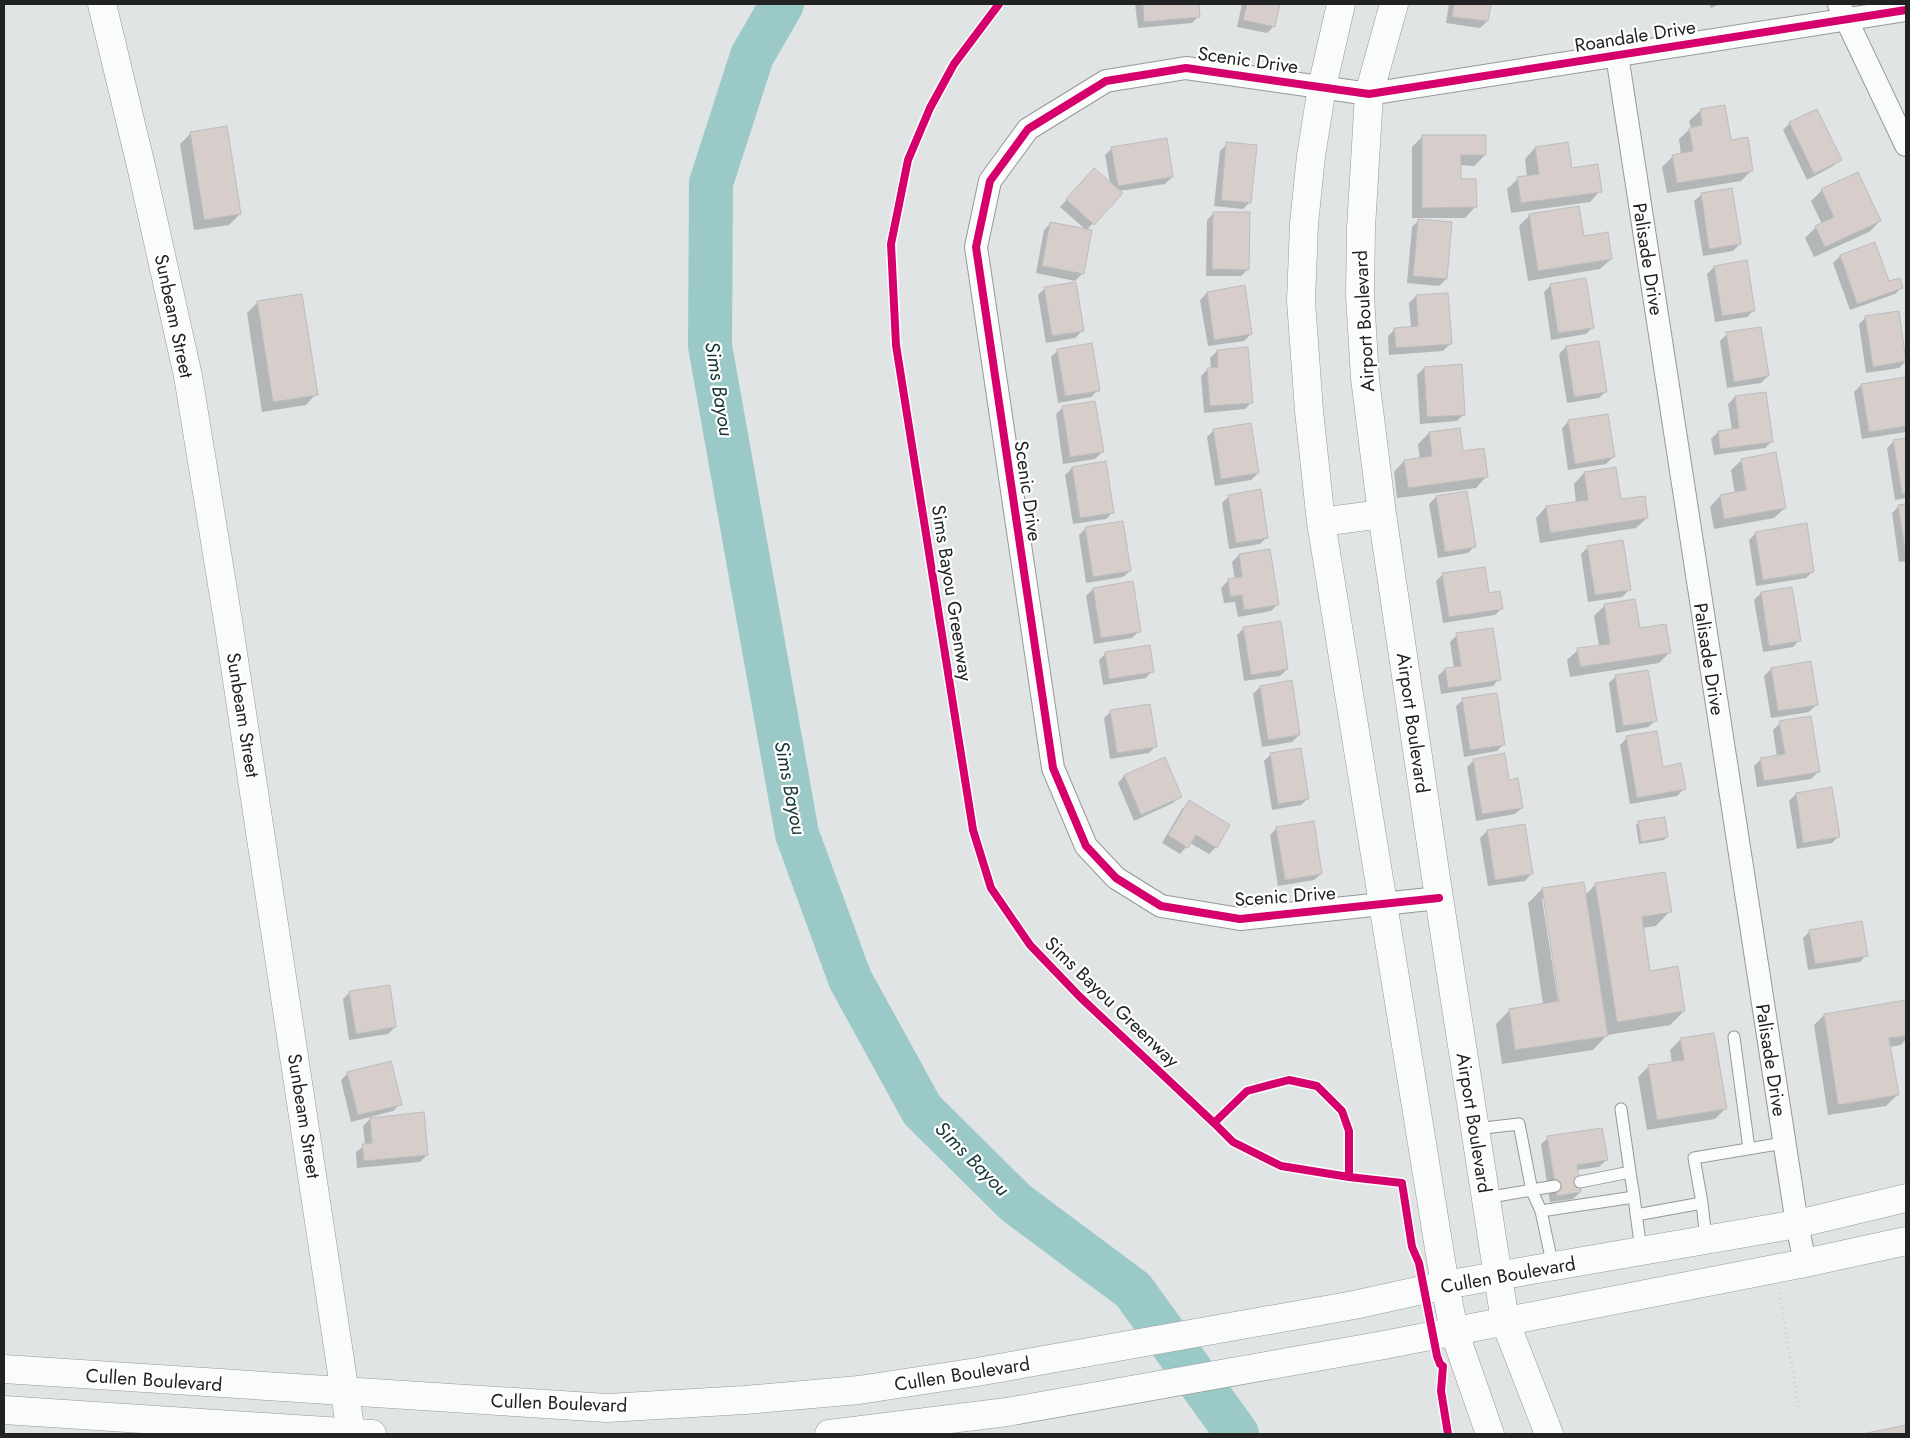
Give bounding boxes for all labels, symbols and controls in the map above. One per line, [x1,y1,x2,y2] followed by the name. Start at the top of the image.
[1573,13,1698,59] street label: Roandale Drive
[1196,40,1300,80] street label: Scenic Drive
[1626,201,1670,317] street label: Palisade Drive
[1347,250,1381,392] street label: Airport Boulevard
[148,252,200,381] street label: Sunbeam Street
[697,340,741,438] water label: Sims Bayou
[1008,439,1048,543] street label: Scenic Drive
[925,503,979,684] street label: Sims Bayou Greenway
[1687,601,1731,717] street label: Palisade Drive
[220,651,266,780] street label: Sunbeam Street
[1390,651,1436,795] street label: Airport Boulevard
[767,738,813,838] water label: Sims Bayou
[1234,879,1337,913] street label: Scenic Drive
[1039,930,1186,1074] street label: Sims Bayou Greenway
[1749,1002,1793,1118] street label: Palisade Drive
[1450,1051,1498,1195] street label: Airport Boulevard
[281,1052,327,1181] street label: Sunbeam Street
[928,1115,1016,1203] water label: Sims Bayou
[1438,1250,1578,1300] street label: Cullen Boulevard
[892,1350,1032,1398] street label: Cullen Boulevard
[85,1362,223,1398] street label: Cullen Boulevard
[490,1387,628,1419] street label: Cullen Boulevard

